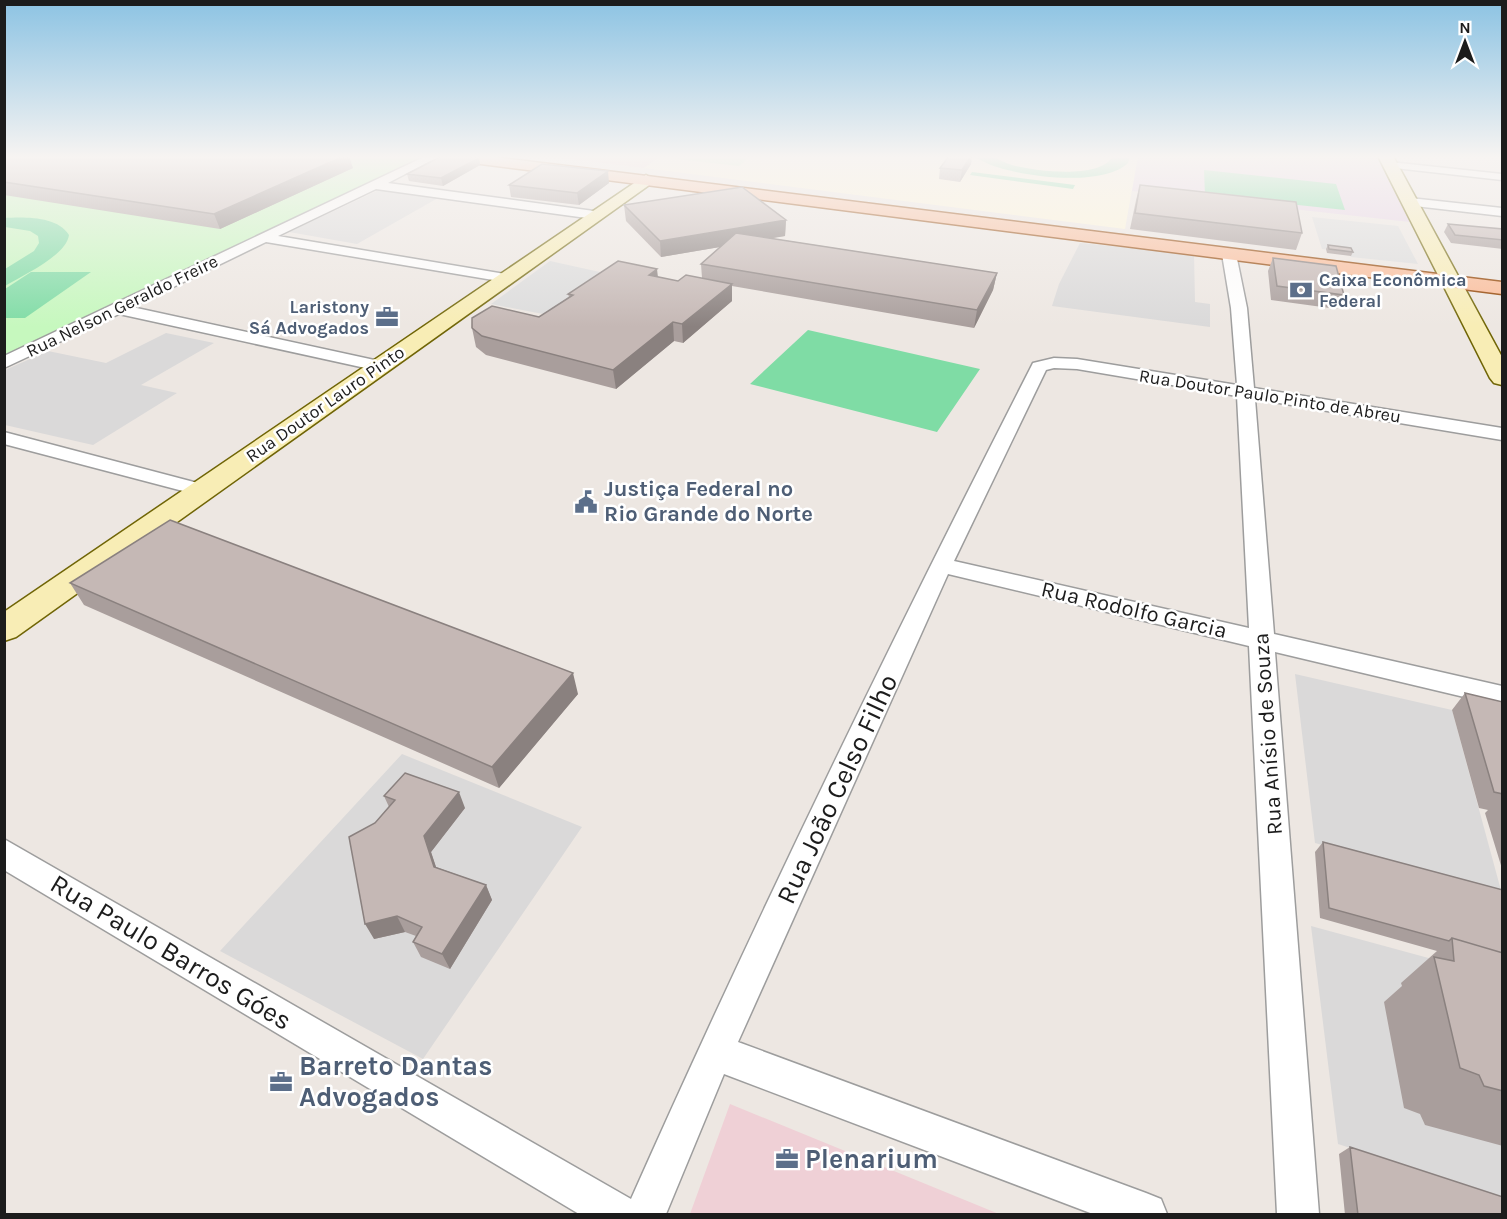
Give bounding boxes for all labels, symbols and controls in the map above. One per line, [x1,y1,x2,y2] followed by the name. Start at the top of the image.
[1435,12,1495,72] north arrow
[1459,18,1471,37] text: N
[23,250,221,362] street label: Rua Nelson Geraldo Freire
[1319,269,1467,312] place label: Caixa Econômica Federal
[1288,277,1314,303] bank icon: Caixa Econômica Federal
[249,296,369,339] place label: Laristony Sá Advogados
[374,304,400,330] office icon: Laristony Sá Advogados
[241,341,409,467] street label: Rua Doutor Lauro Pinto
[1137,364,1403,428] street label: Rua Doutor Paulo Pinto de Abreu
[604,476,813,527] place label: Justiça Federal no Rio Grande do Norte
[573,489,599,515] public building icon: Justiça Federal no Rio Grande do Norte
[1039,576,1229,644] street label: Rua Rodolfo Garcia
[1248,632,1288,836] street label: Rua Anísio de Souza
[770,669,904,909] street label: Rua João Celso Filho
[45,867,297,1037] street label: Rua Paulo Barros Góes
[299,1050,492,1113] place label: Barreto Dantas Advogados
[268,1069,294,1095] office icon: Barreto Dantas Advogados
[805,1143,938,1175] place label: Plenarium
[774,1146,800,1172] office icon: Plenarium

